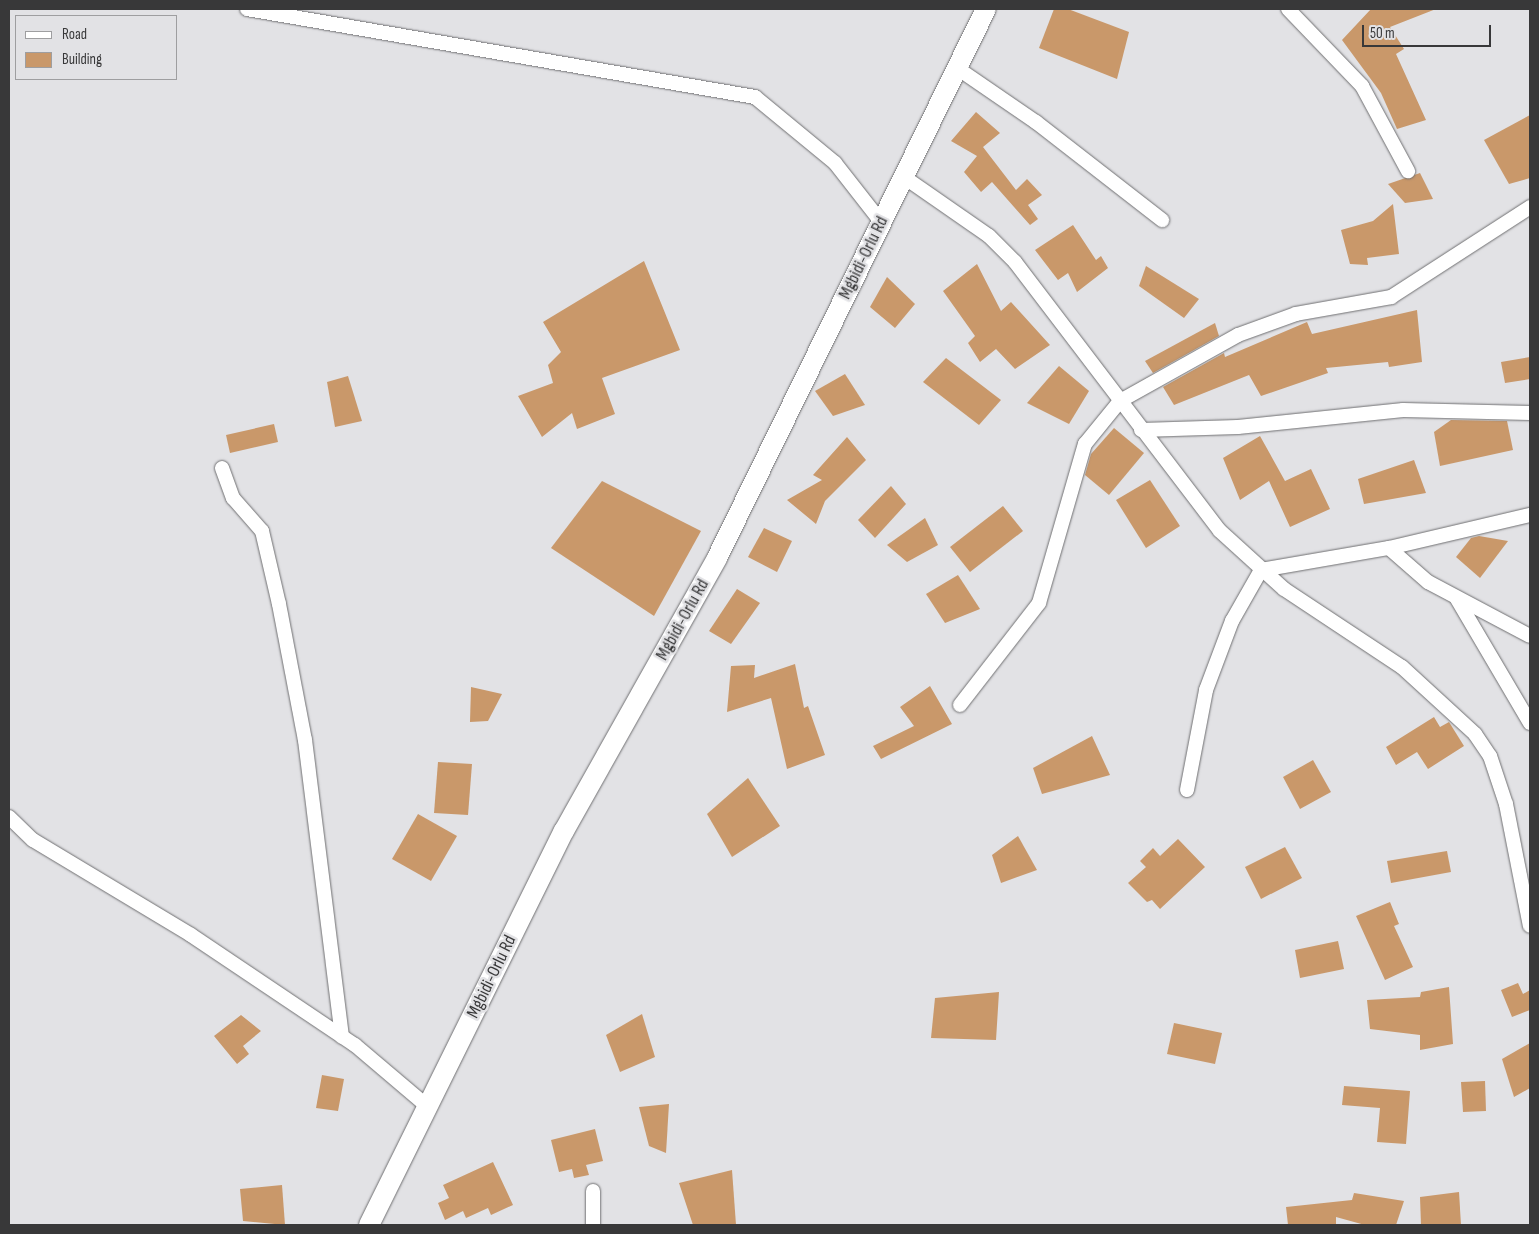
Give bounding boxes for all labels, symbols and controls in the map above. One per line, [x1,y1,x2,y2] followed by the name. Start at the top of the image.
[15,15,178,80] legend
[1364,15,1493,47] scale bar
[1370,24,1395,43] text: 50 m
[62,25,87,44] text: Road
[62,50,102,69] text: Building
[835,213,893,303] street label: Mgbidi-Orlu Rd
[652,576,714,664] street label: Mgbidi-Orlu Rd
[463,932,521,1022] street label: Mgbidi-Orlu Rd

